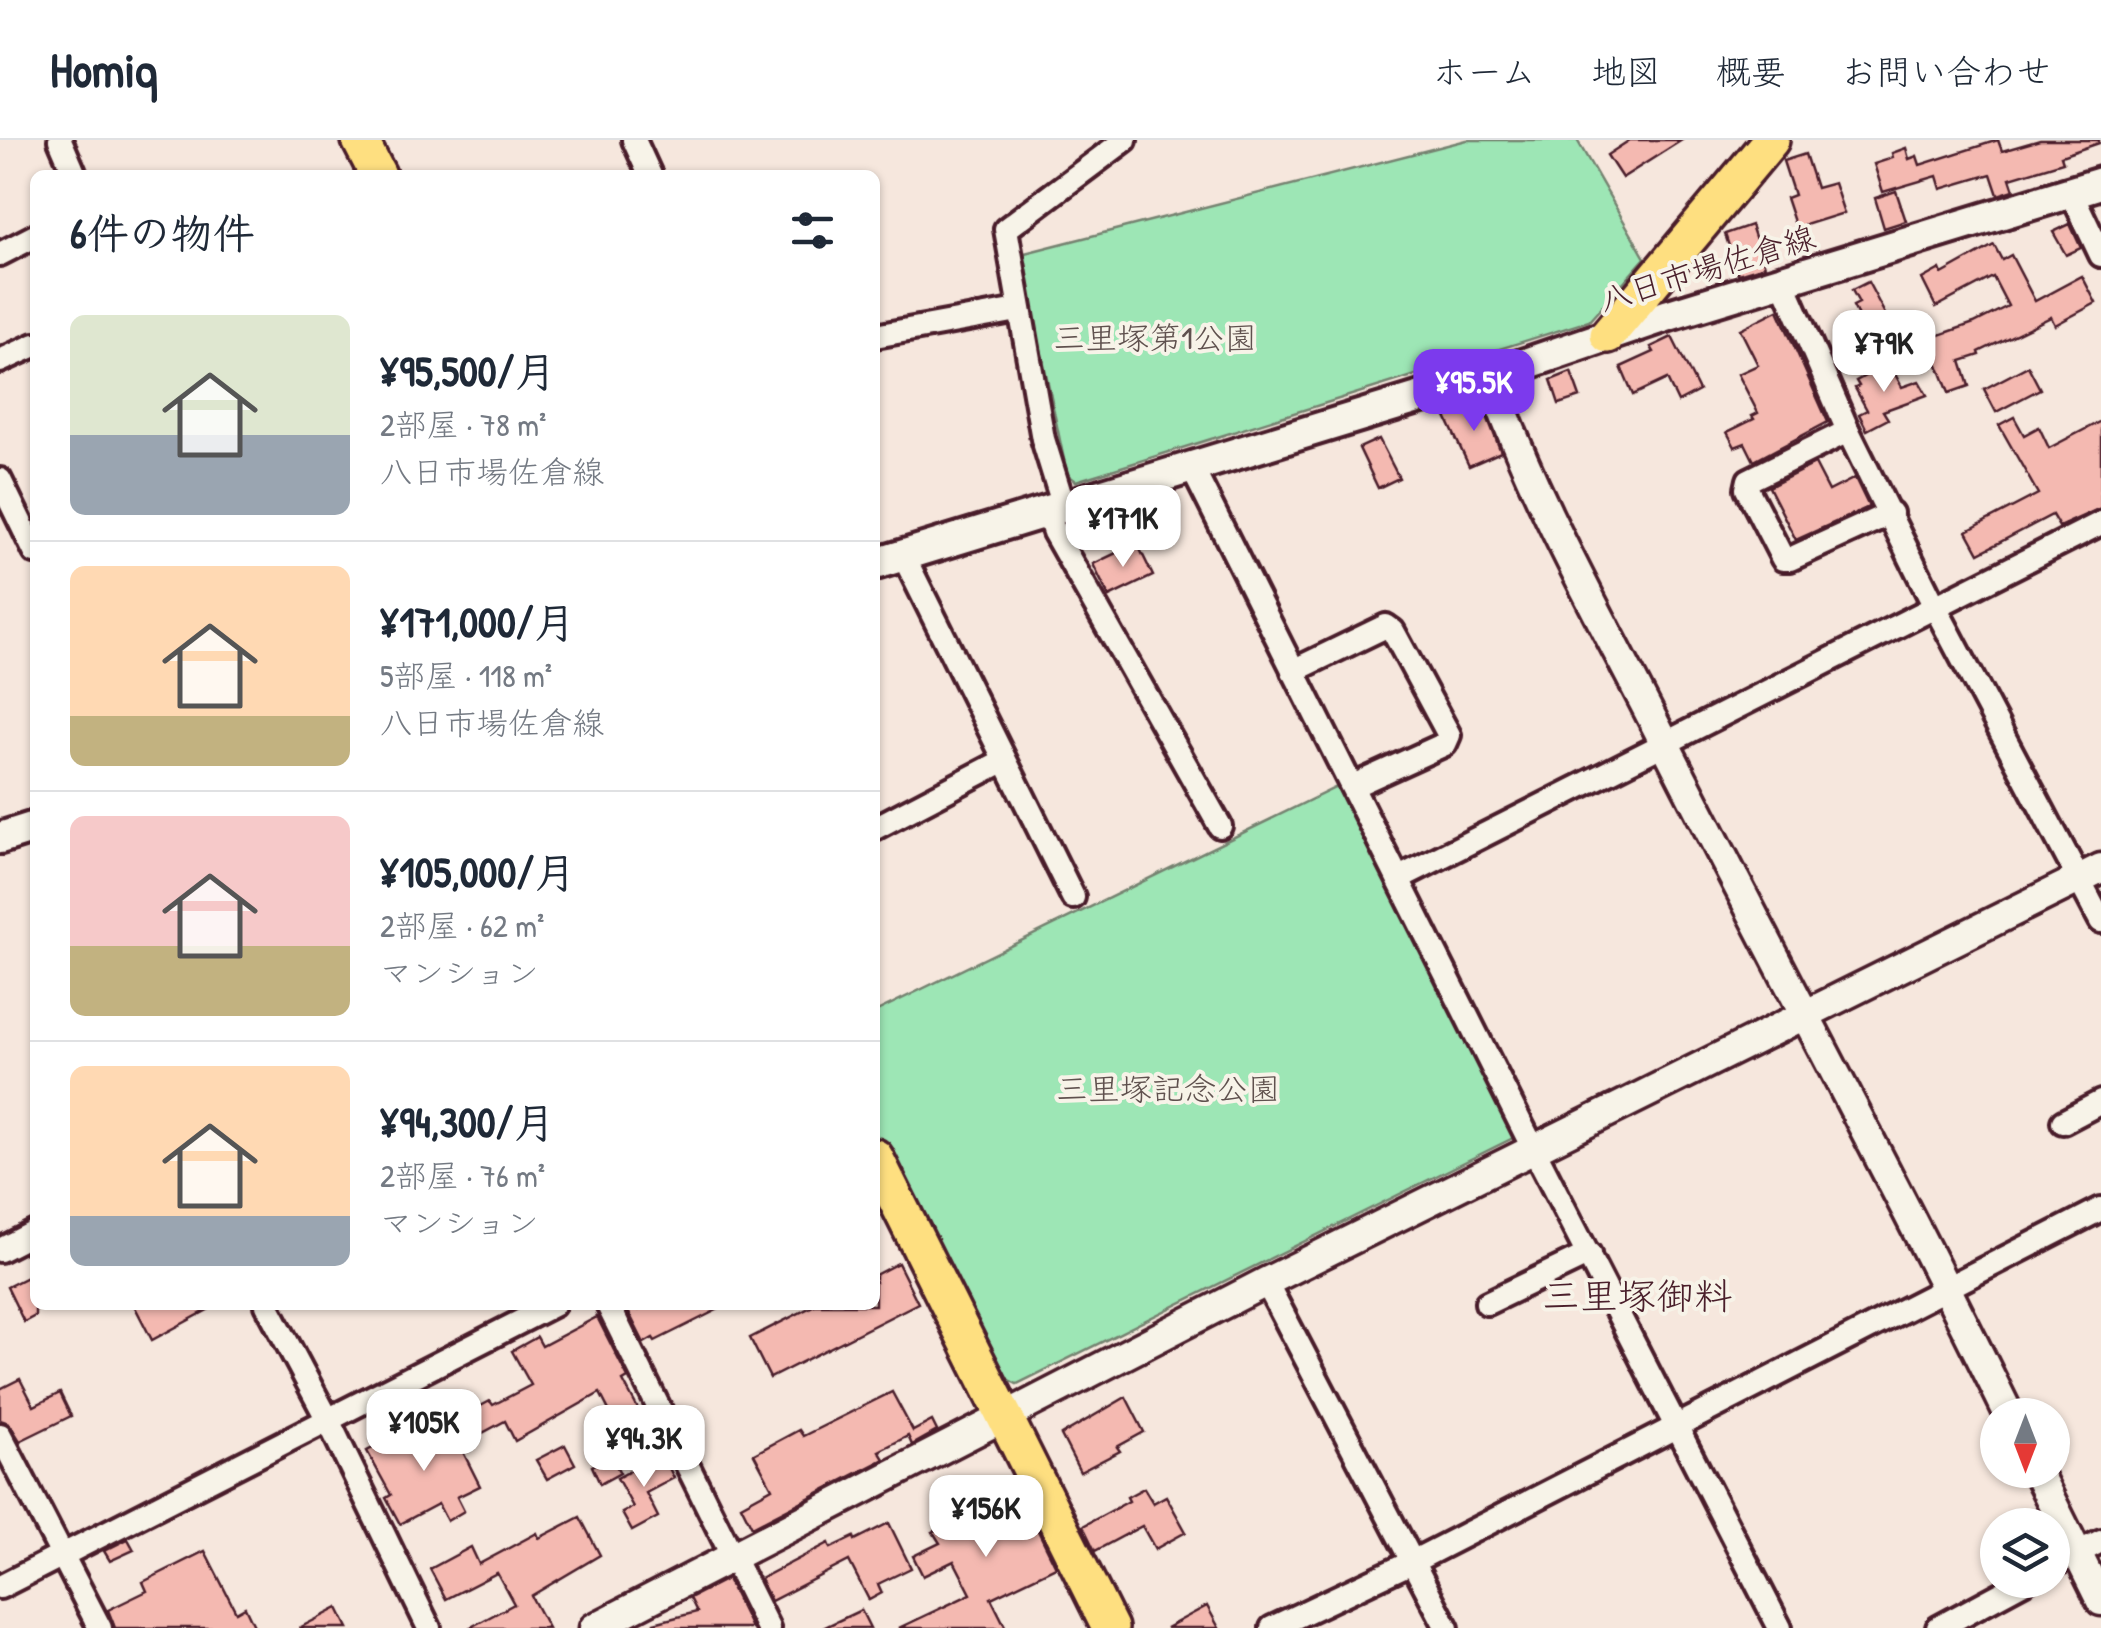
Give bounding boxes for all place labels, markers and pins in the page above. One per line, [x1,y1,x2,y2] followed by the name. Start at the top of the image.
[1825,310,1943,395] pin: ¥79K
[1393,349,1555,434] pin: ¥95.5K
[1053,485,1193,570] pin: ¥171K
[354,1389,494,1474] pin: ¥105K
[563,1405,725,1490] pin: ¥94.3K
[916,1475,1056,1560] pin: ¥156K

